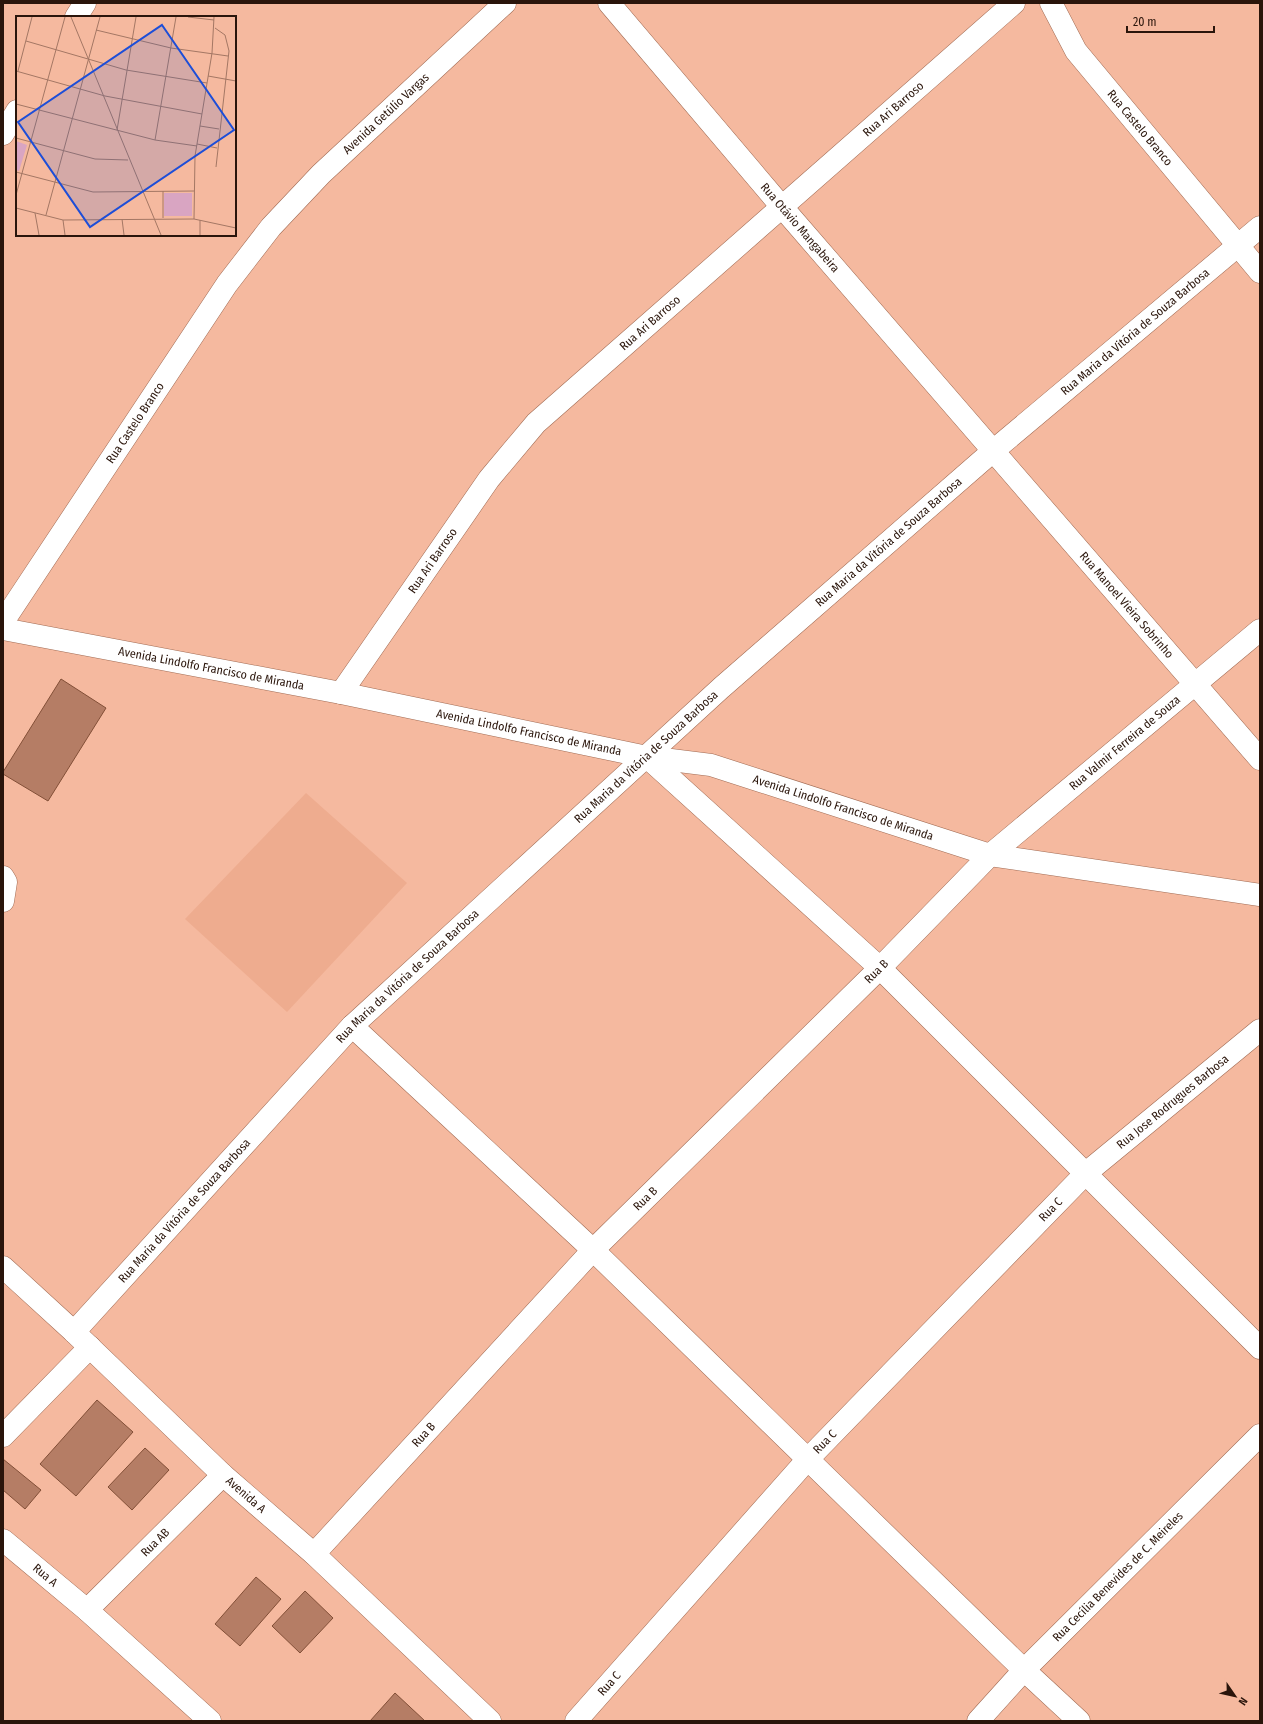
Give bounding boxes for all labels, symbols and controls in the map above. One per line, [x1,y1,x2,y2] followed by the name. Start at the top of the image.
[1127,8,1214,34] scale bar
[1133,15,1157,29] text: 20 m
[16,16,236,236] inset map
[340,70,432,157] street label: Avenida Getúlio Vargas
[860,79,927,139] street label: Rua Ari Barroso
[1104,87,1175,168] street label: Rua Castelo Branco
[758,180,842,275] street label: Rua Otávio Mangabeira
[1058,265,1212,398] street label: Rua Maria da Vitória de Souza Barbosa
[617,292,683,353] street label: Rua Ari Barroso
[103,380,167,466] street label: Rua Castelo Branco
[812,474,965,610] street label: Rua Maria da Vitória de Souza Barbosa
[405,525,460,596] street label: Rua Ari Barroso
[1077,549,1177,661] street label: Rua Manoel Vieira Sobrinho
[117,644,305,693] street label: Avenida Lindolfo Francisco de Miranda
[571,687,721,826] street label: Rua Maria da Vitória de Souza Barbosa
[1066,692,1183,793] street label: Rua Valmir Ferreira de Souza
[435,706,623,759] street label: Avenida Lindolfo Francisco de Miranda
[751,772,935,843] street label: Avenida Lindolfo Francisco de Miranda
[333,906,482,1046] street label: Rua Maria da Vitória de Souza Barbosa
[862,956,892,986] street label: Rua B
[1114,1052,1232,1152] street label: Rua Jose Rodrugues Barbosa
[115,1136,253,1286] street label: Rua Maria da Vitória de Souza Barbosa
[630,1183,661,1213] street label: Rua B
[1036,1195,1065,1224] street label: Rua C
[409,1419,438,1450] street label: Rua B
[810,1427,839,1457] street label: Rua C
[223,1474,269,1516] street label: Avenida A
[1050,1509,1186,1644] street label: Rua Cecília Benevides de C. Meireles
[138,1525,173,1559] street label: Rua AB
[30,1561,61,1590] street label: Rua A
[595,1669,624,1699] street label: Rua C
[1215,1676,1255,1716] north arrow
[1236,1695,1250,1708] text: N

